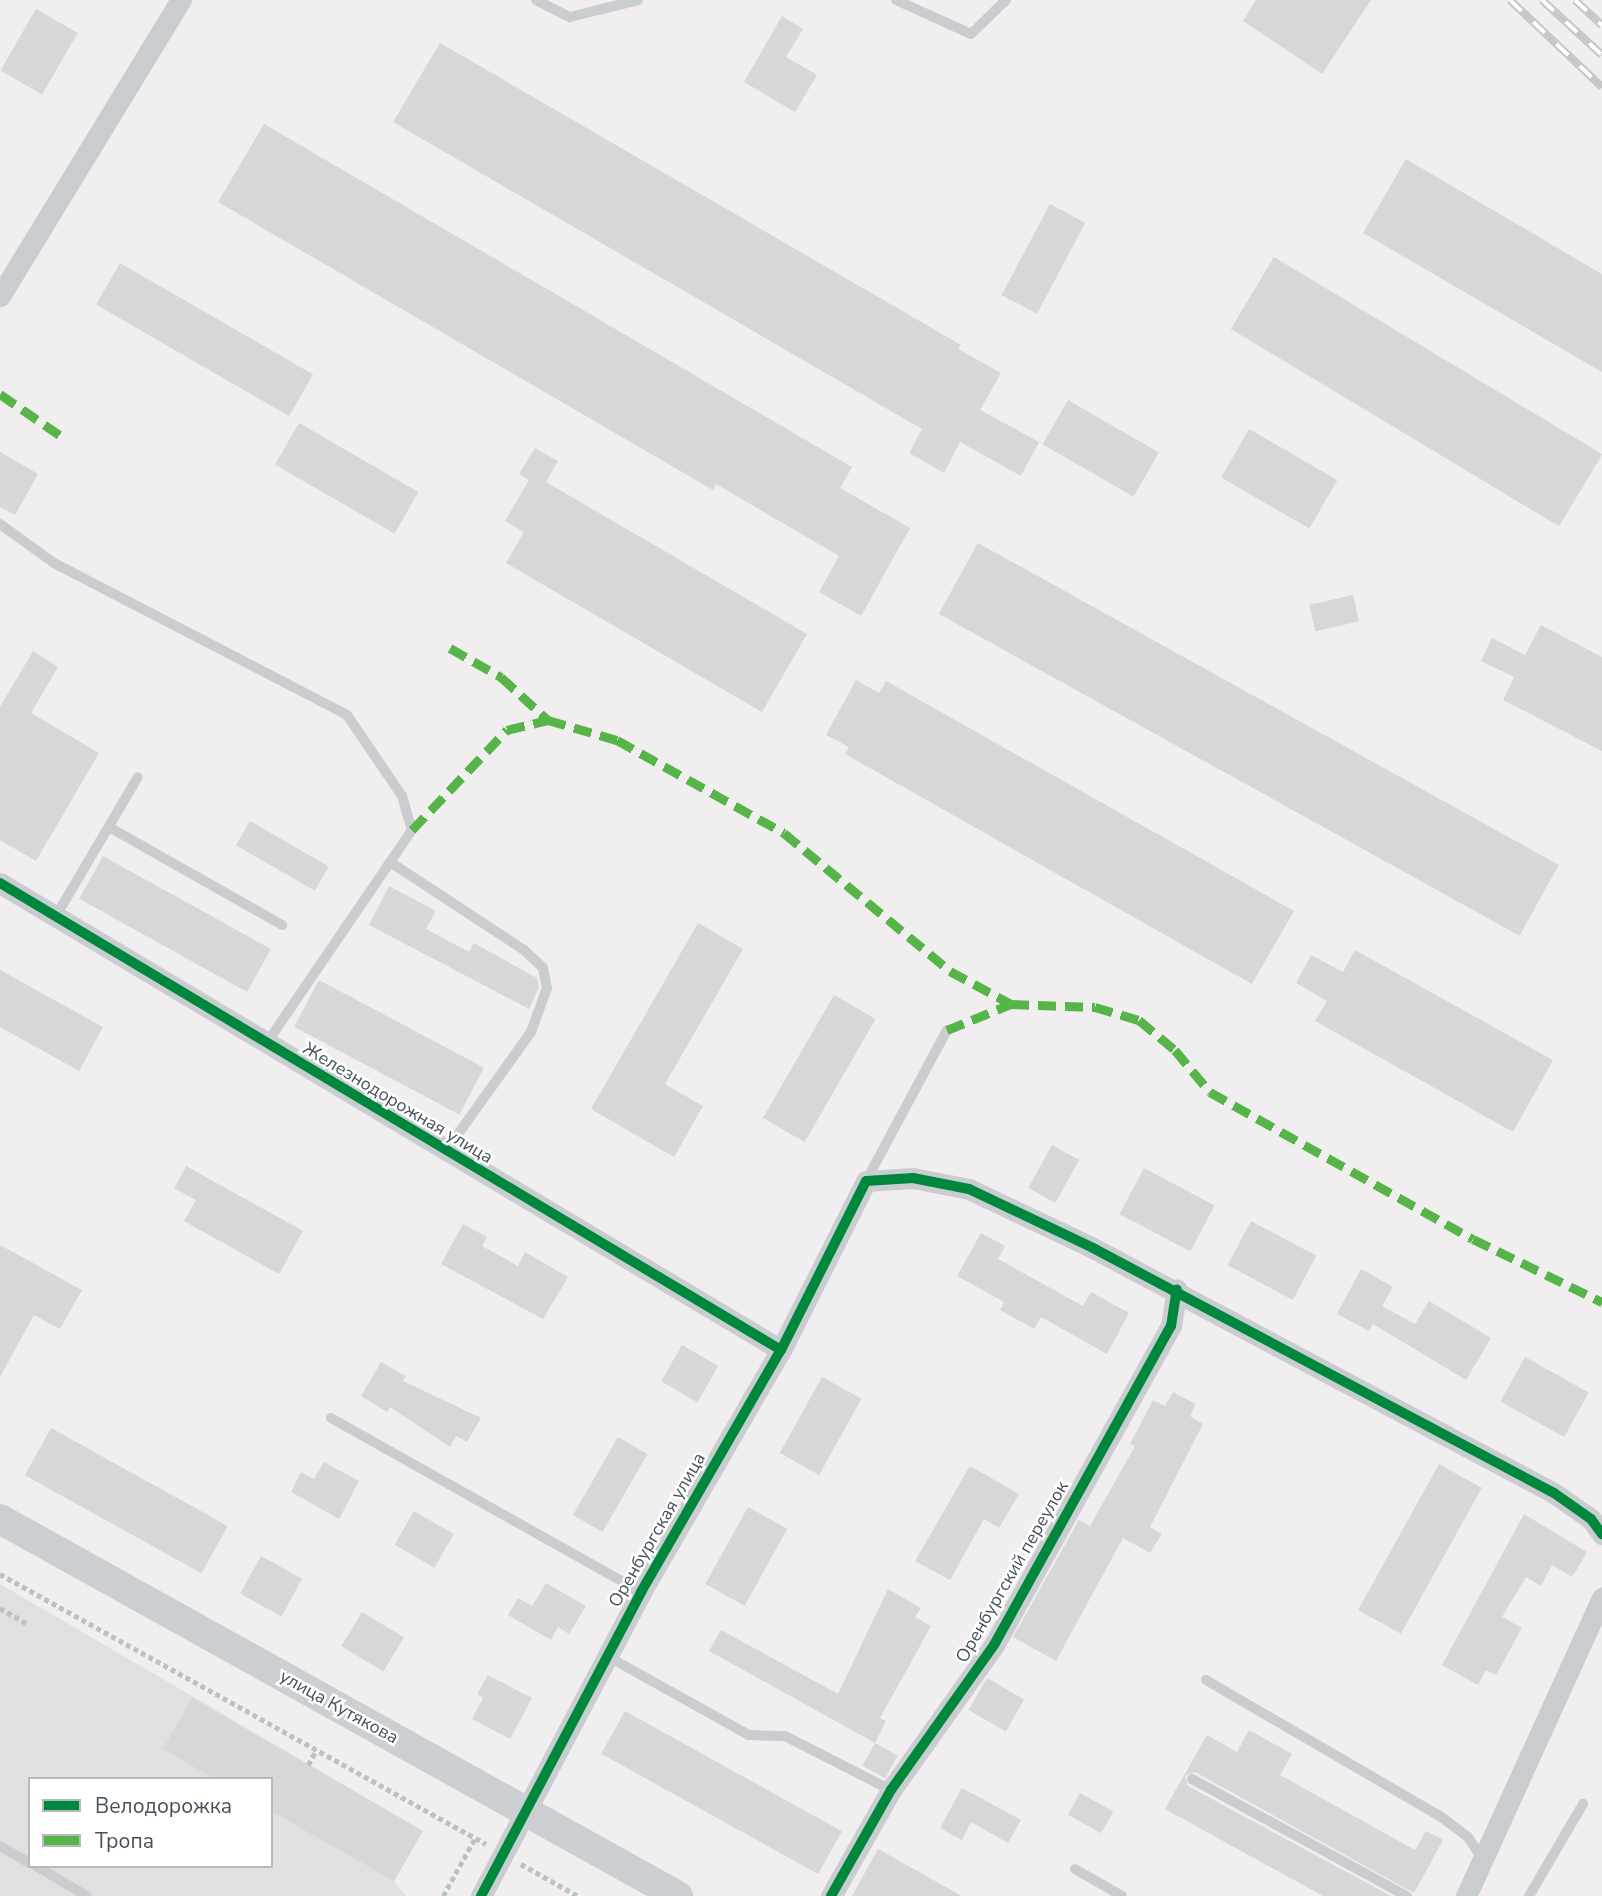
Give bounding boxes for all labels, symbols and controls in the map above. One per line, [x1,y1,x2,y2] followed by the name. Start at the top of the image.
[299,1038,497,1168] street label: Железнодорожная улица
[604,1449,710,1611] street label: Оренбургская улица
[951,1477,1073,1667] street label: Оренбургский переулок
[276,1665,402,1749] street label: улица Кутякова
[28,1777,273,1868] legend
[95,1792,232,1820] text: Велодорожка
[95,1827,154,1855] text: Тропа

